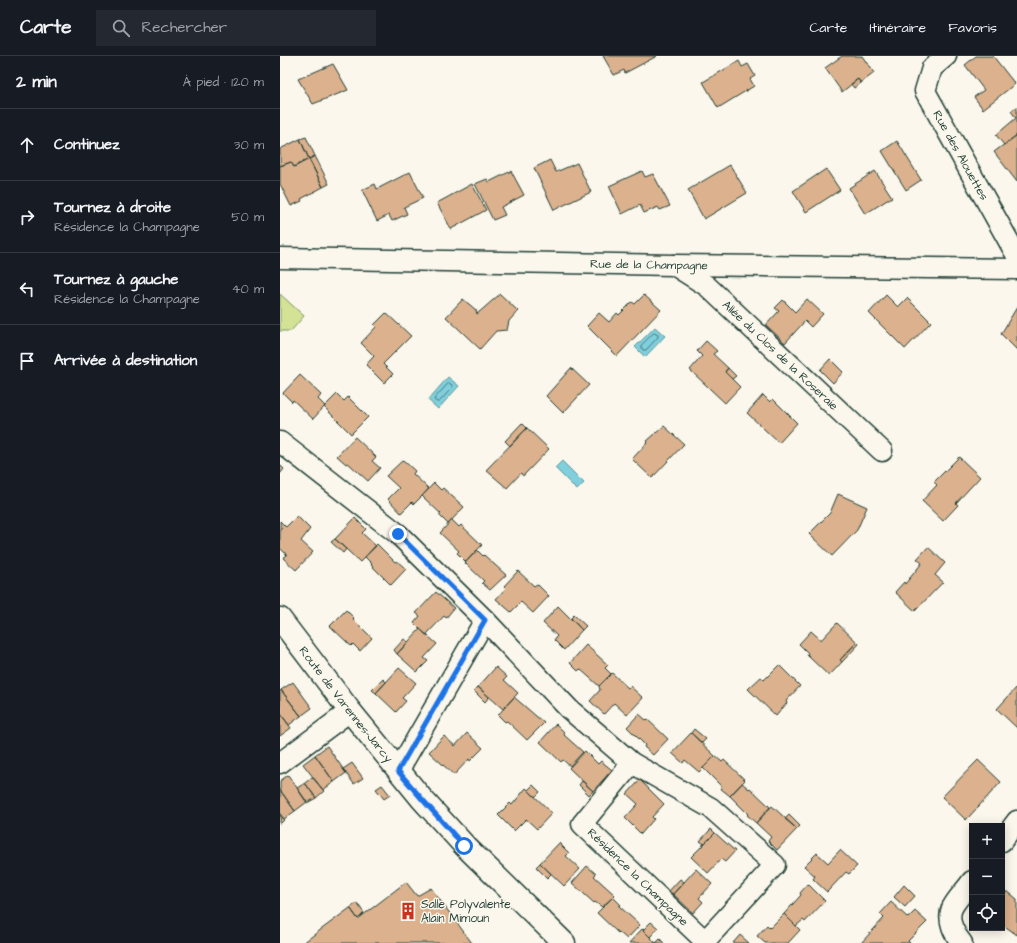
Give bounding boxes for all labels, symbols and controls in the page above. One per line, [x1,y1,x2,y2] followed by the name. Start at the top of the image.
[96,10,376,46] search box
[20,14,72,41] text: Carte
[110,17,132,39] icon: search
[142,17,227,38] text: Rechercher
[809,18,847,38] text: Carte
[869,18,926,38] text: Itinéraire
[948,18,997,38] text: Favoris
[16,70,57,94] text: 2 min
[183,73,264,91] text: À pied · 120 m
[928,107,992,204] street label: Rue des Alouettes
[16,134,38,156] icon: ahead
[54,134,120,155] text: Continuez
[234,136,264,154] text: 30 m
[54,197,171,218] text: Tournez à droite
[16,206,38,228] icon: right
[231,208,264,226] text: 50 m
[54,218,200,236] text: Résidence la Champagne
[590,256,708,275] street label: Rue de la Champagne
[54,269,178,290] text: Tournez à gauche
[16,278,38,300] icon: left
[232,280,264,298] text: 40 m
[54,290,200,308] text: Résidence la Champagne
[718,297,842,415] street label: Allée du Clos de la Roseraie
[16,350,38,372] icon: arrive
[54,350,197,371] text: Arrivée à destination
[389,525,407,543] route end
[295,643,397,767] street label: Route de Varennes-Jarcy
[969,823,1005,931] map controls
[969,823,1005,859] button: +
[583,825,692,931] street label: Résidence la Champagne
[455,837,473,855] route start
[969,859,1005,895] button: −
[969,895,1005,931] button: locate
[421,896,511,927] place label: Salle Polyvalente Alain Mimoun
[398,901,418,921] building icon: Salle Polyvalente Alain Mimoun

